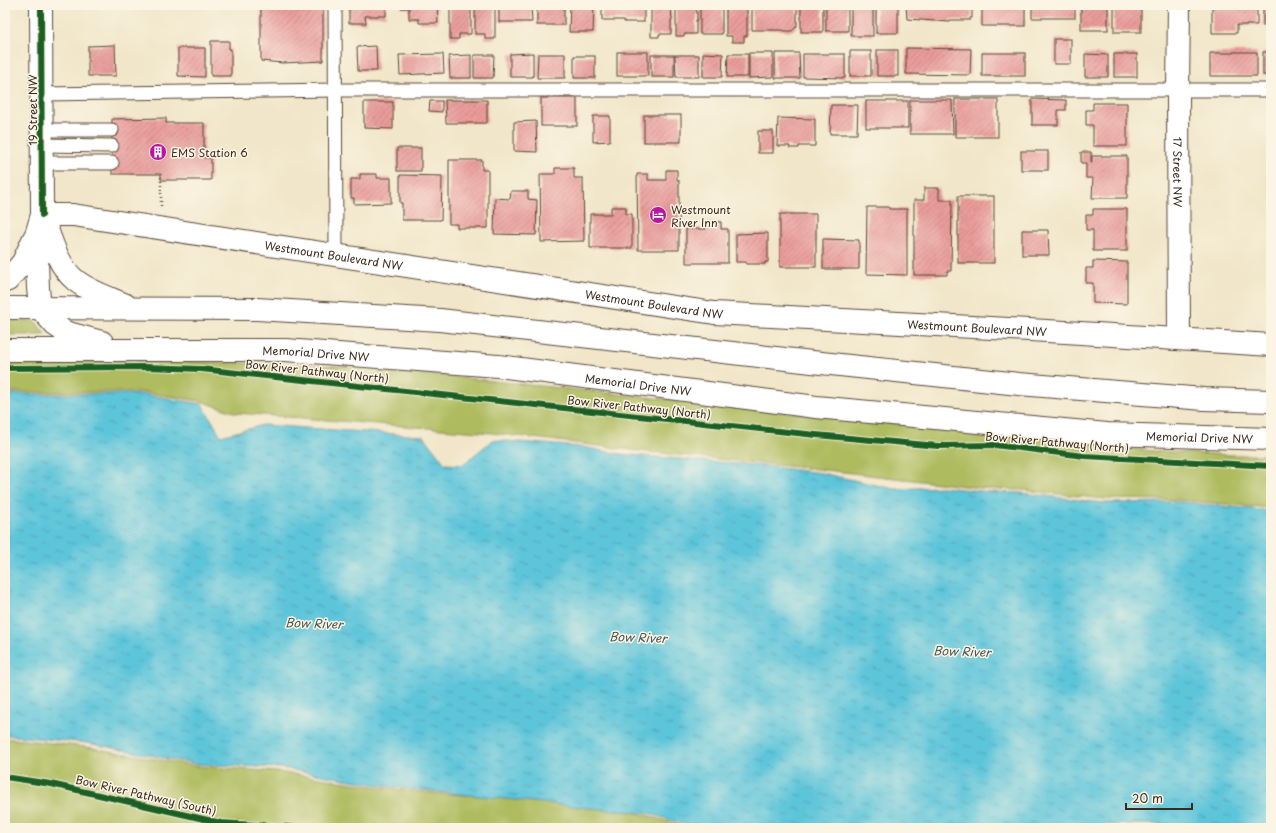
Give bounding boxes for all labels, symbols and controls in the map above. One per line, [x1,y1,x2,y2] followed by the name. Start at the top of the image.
[24,74,41,146] street label: 19 Street NW
[1170,137,1187,208] street label: 17 Street NW
[148,142,168,162] building icon: EMS Station 6
[171,144,248,161] place label: EMS Station 6
[671,201,731,231] place label: Westmount River Inn
[648,205,668,225] hotel icon: Westmount River Inn
[264,236,405,274] street label: Westmount Boulevard NW
[584,285,724,322] street label: Westmount Boulevard NW
[907,315,1048,340] street label: Westmount Boulevard NW
[262,342,370,365] street label: Memorial Drive NW
[244,355,390,387] street label: Bow River Pathway (North)
[584,369,693,399] street label: Memorial Drive NW
[566,391,712,423] street label: Bow River Pathway (North)
[984,427,1130,457] street label: Bow River Pathway (North)
[1146,427,1254,447] street label: Memorial Drive NW
[285,613,345,633] water label: Bow River
[609,627,669,647] water label: Bow River
[933,641,993,661] water label: Bow River
[74,771,218,819] street label: Bow River Pathway (South)
[1126,785,1192,811] scale bar
[1132,789,1163,807] text: 20 m

